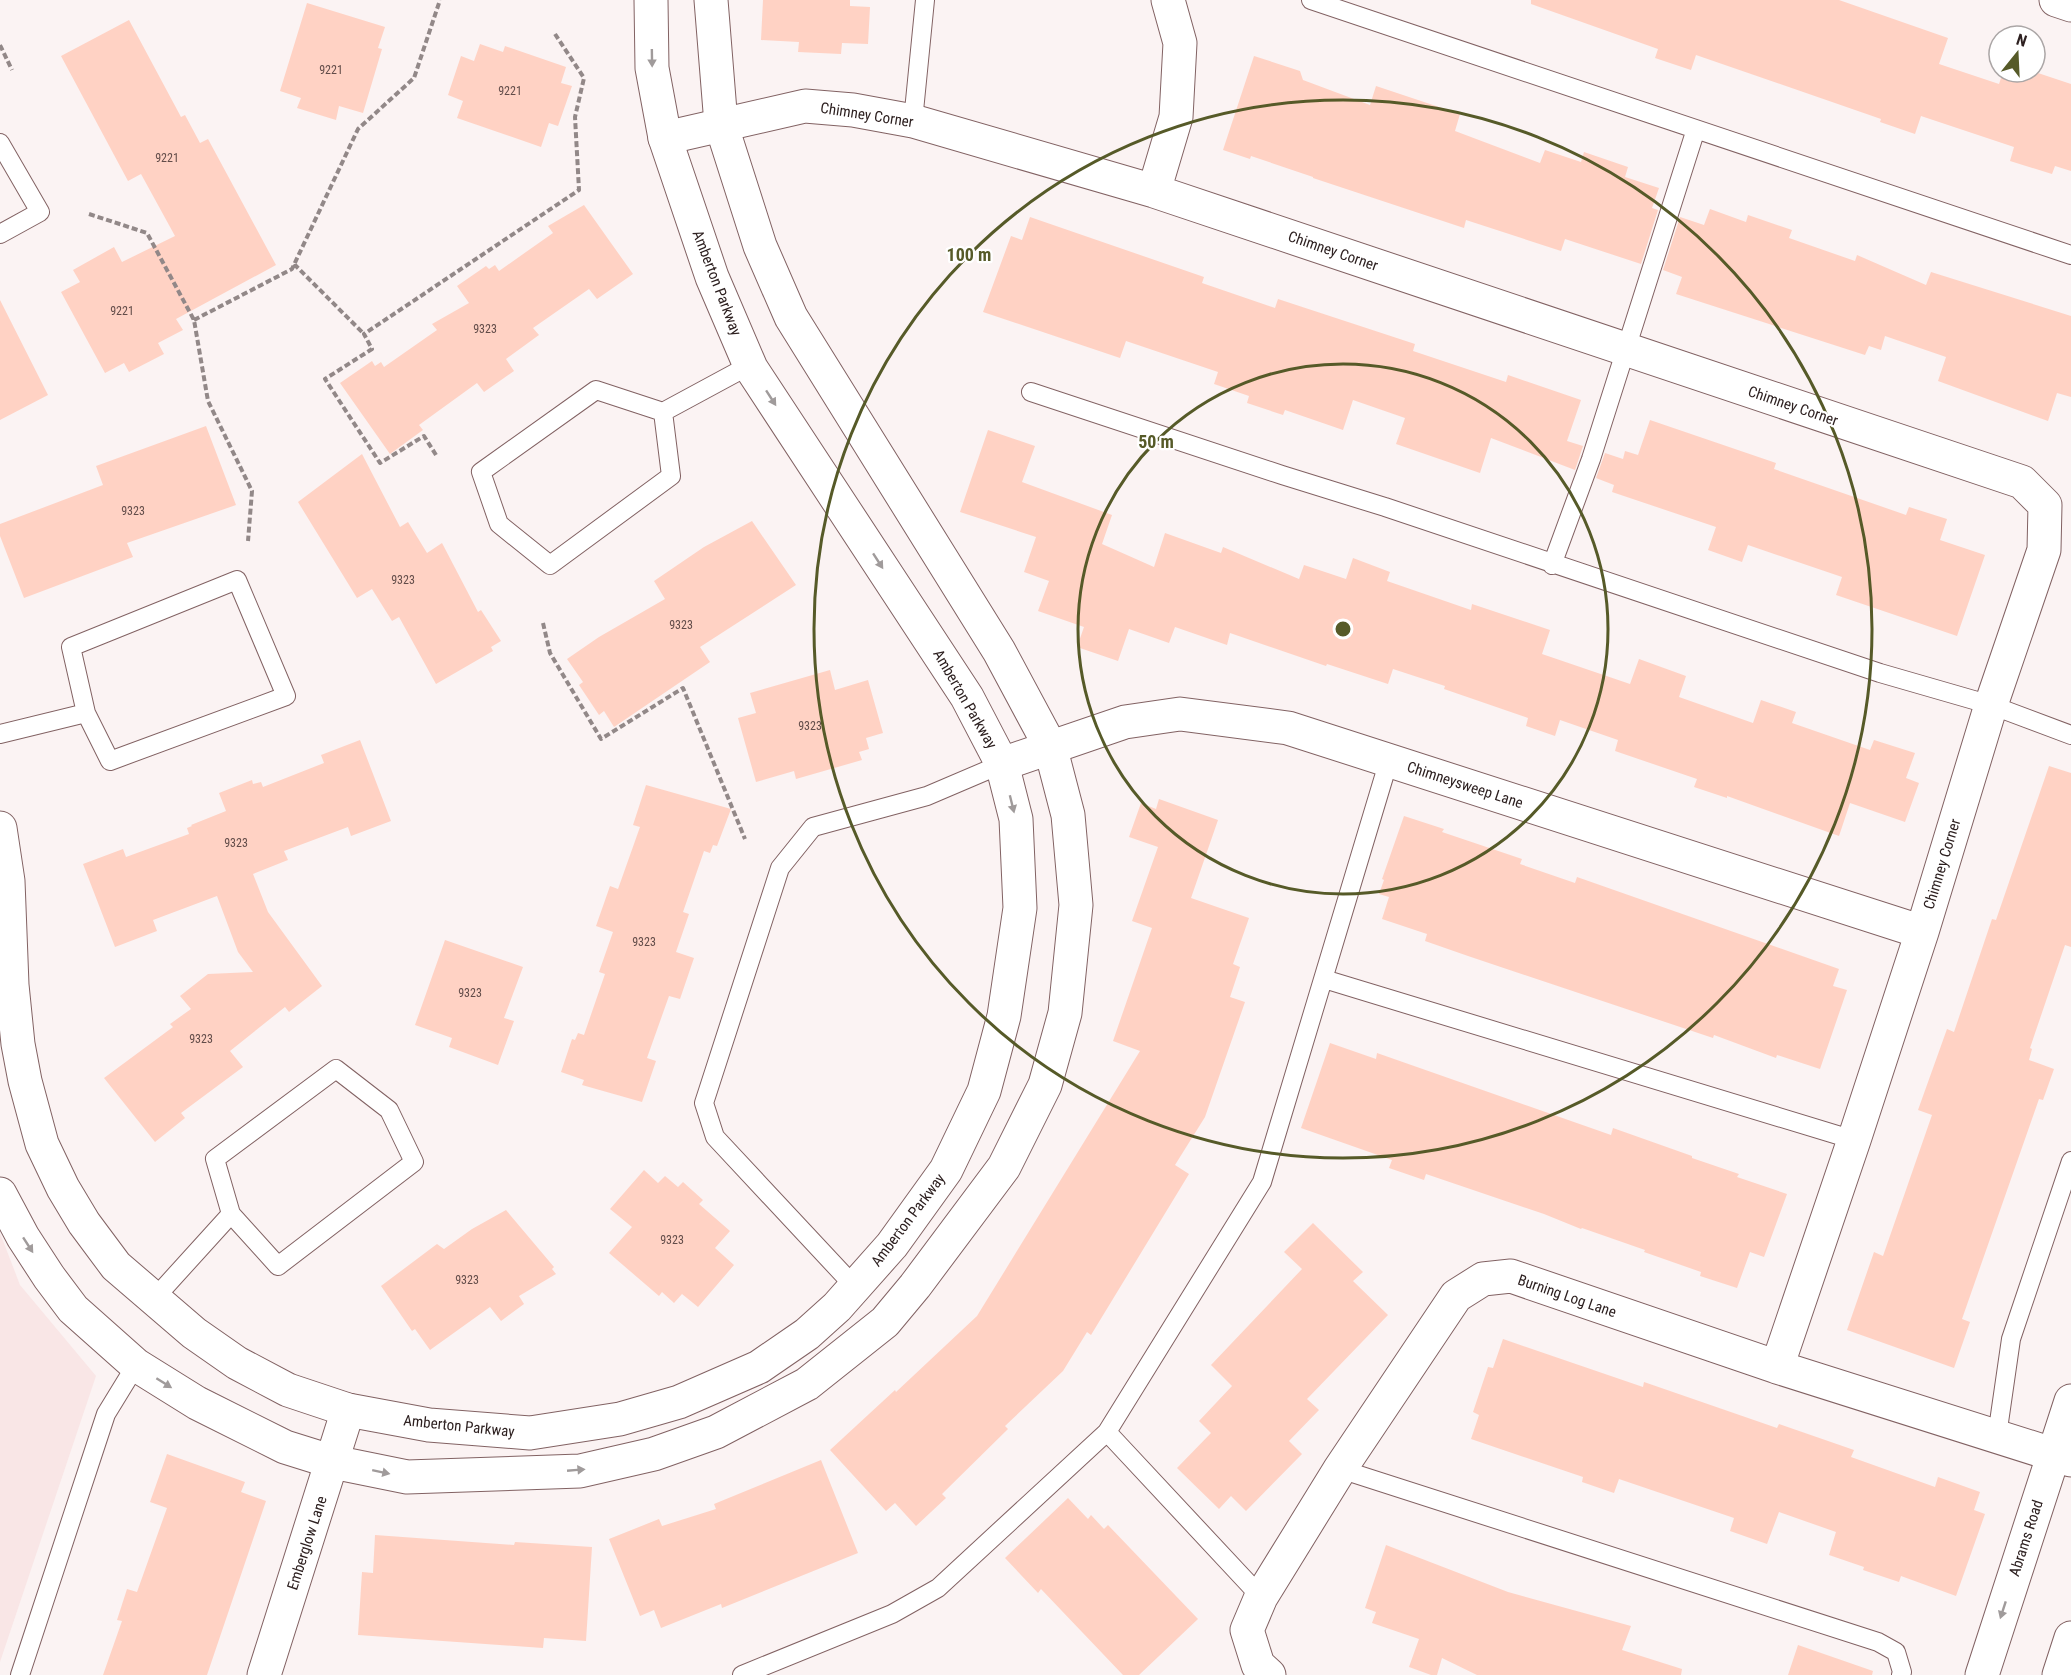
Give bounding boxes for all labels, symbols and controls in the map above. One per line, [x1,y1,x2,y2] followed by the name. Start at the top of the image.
[1987,24,2047,84] north arrow
[2014,30,2029,51] text: N
[647,49,657,68] one-way arrow
[319,63,343,77] house number: 9221
[498,84,522,98] house number: 9221
[819,99,915,131] street label: Chimney Corner
[155,151,179,165] house number: 9221
[1286,227,1381,275] street label: Chimney Corner
[689,228,745,338] street label: Amberton Parkway
[947,244,991,265] text: 100 m
[110,304,134,318] house number: 9221
[473,322,497,336] house number: 9323
[1746,382,1841,430] street label: Chimney Corner
[766,390,777,407] one-way arrow
[1138,431,1174,452] text: 50 m
[121,504,145,518] house number: 9323
[873,553,884,570] one-way arrow
[391,573,415,587] house number: 9323
[669,618,693,632] house number: 9323
[1333,619,1353,639] centre of rings
[929,646,1001,752] street label: Amberton Parkway
[798,719,822,733] house number: 9323
[1405,758,1525,812] street label: Chimneysweep Lane
[1008,795,1018,813] one-way arrow
[1920,816,1964,912] street label: Chimney Corner
[224,836,248,850] house number: 9323
[632,935,656,949] house number: 9323
[458,986,482,1000] house number: 9323
[189,1032,213,1046] house number: 9323
[867,1170,949,1270] street label: Amberton Parkway
[660,1233,684,1247] house number: 9323
[23,1237,34,1254] one-way arrow
[1515,1271,1619,1321] street label: Burning Log Lane
[455,1273,479,1287] house number: 9323
[156,1377,172,1388] one-way arrow
[403,1411,515,1441] street label: Amberton Parkway
[566,1465,585,1475] one-way arrow
[372,1468,391,1477] one-way arrow
[283,1494,331,1592] street label: Emberglow Lane
[2005,1498,2047,1578] street label: Abrams Road
[1997,1601,2007,1619] one-way arrow

